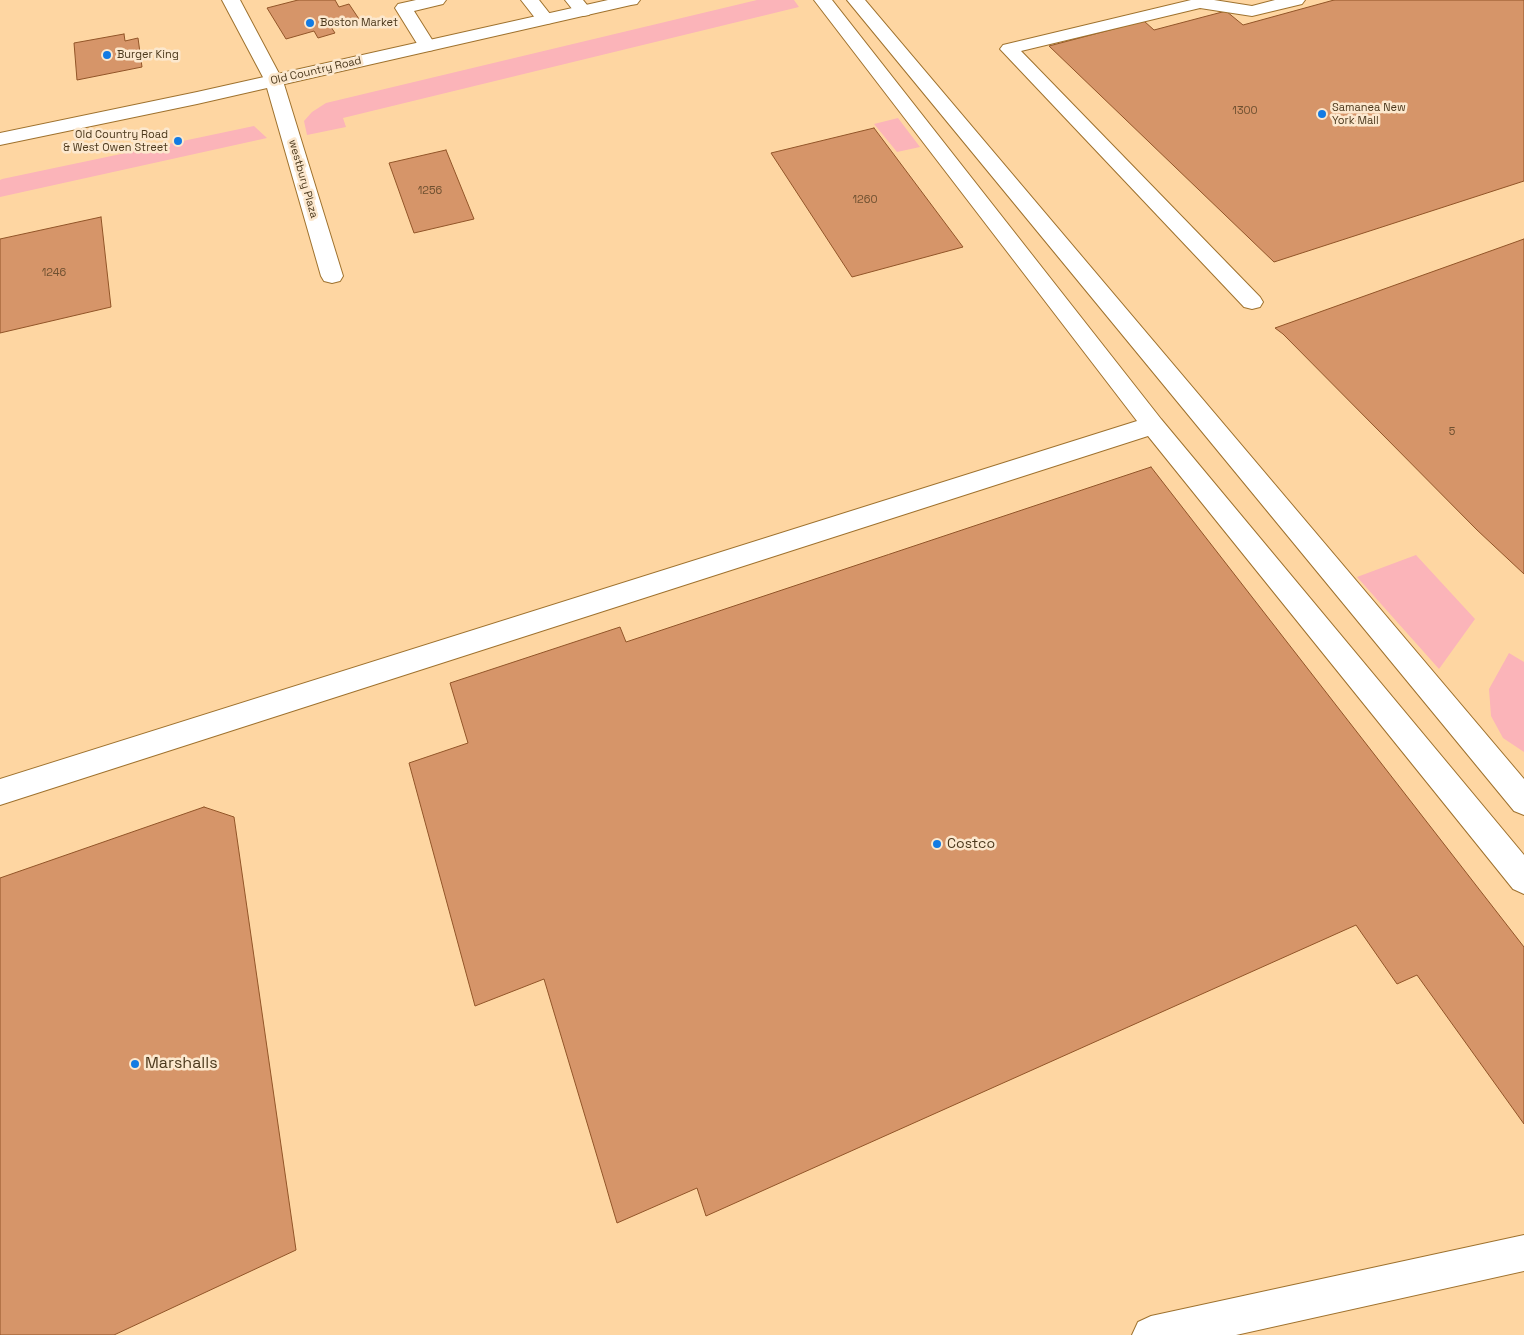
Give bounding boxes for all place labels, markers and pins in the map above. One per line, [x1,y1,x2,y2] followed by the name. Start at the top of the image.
[320,16,398,30] place label: Boston Market
[304,17,316,29] marker: Boston Market
[117,48,179,62] place label: Burger King
[101,49,113,61] marker: Burger King
[1332,101,1406,127] place label: Samanea New York Mall
[1316,108,1328,120] marker: Samanea New York Mall
[63,128,168,154] place label: Old Country Road & West Owen Street
[172,135,184,147] marker: Old Country Road & West Owen Street
[947,836,995,852] place label: Costco
[931,838,943,850] marker: Costco
[145,1054,218,1074] place label: Marshalls
[129,1058,141,1070] marker: Marshalls

